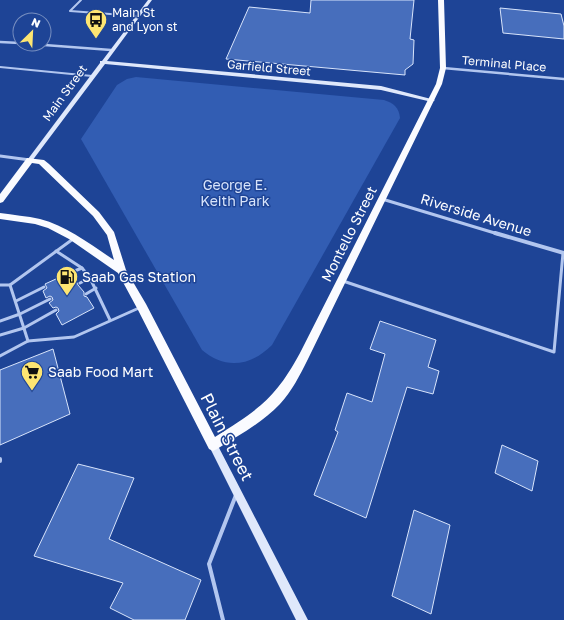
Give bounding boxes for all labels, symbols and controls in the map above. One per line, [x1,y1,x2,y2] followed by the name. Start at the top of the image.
[112,5,178,34] place label: Main St and Lyon st
[83,7,109,40] bus stop icon: Main St and Lyon st
[12,12,52,52] north arrow
[30,15,43,30] text: N
[461,52,547,75] street label: Terminal Place
[226,56,312,79] street label: Garfield Street
[39,61,90,124] street label: Main Street
[200,176,270,209] park label: George E. Keith Park
[317,183,380,284] street label: Montello Street
[419,190,534,239] street label: Riverside Avenue
[54,264,80,297] fuel station icon: Saab Gas Station
[82,268,196,285] place label: Saab Gas Station
[19,359,45,392] supermarket icon: Saab Food Mart
[48,363,153,380] place label: Saab Food Mart
[196,389,259,484] street label: Plain Street

